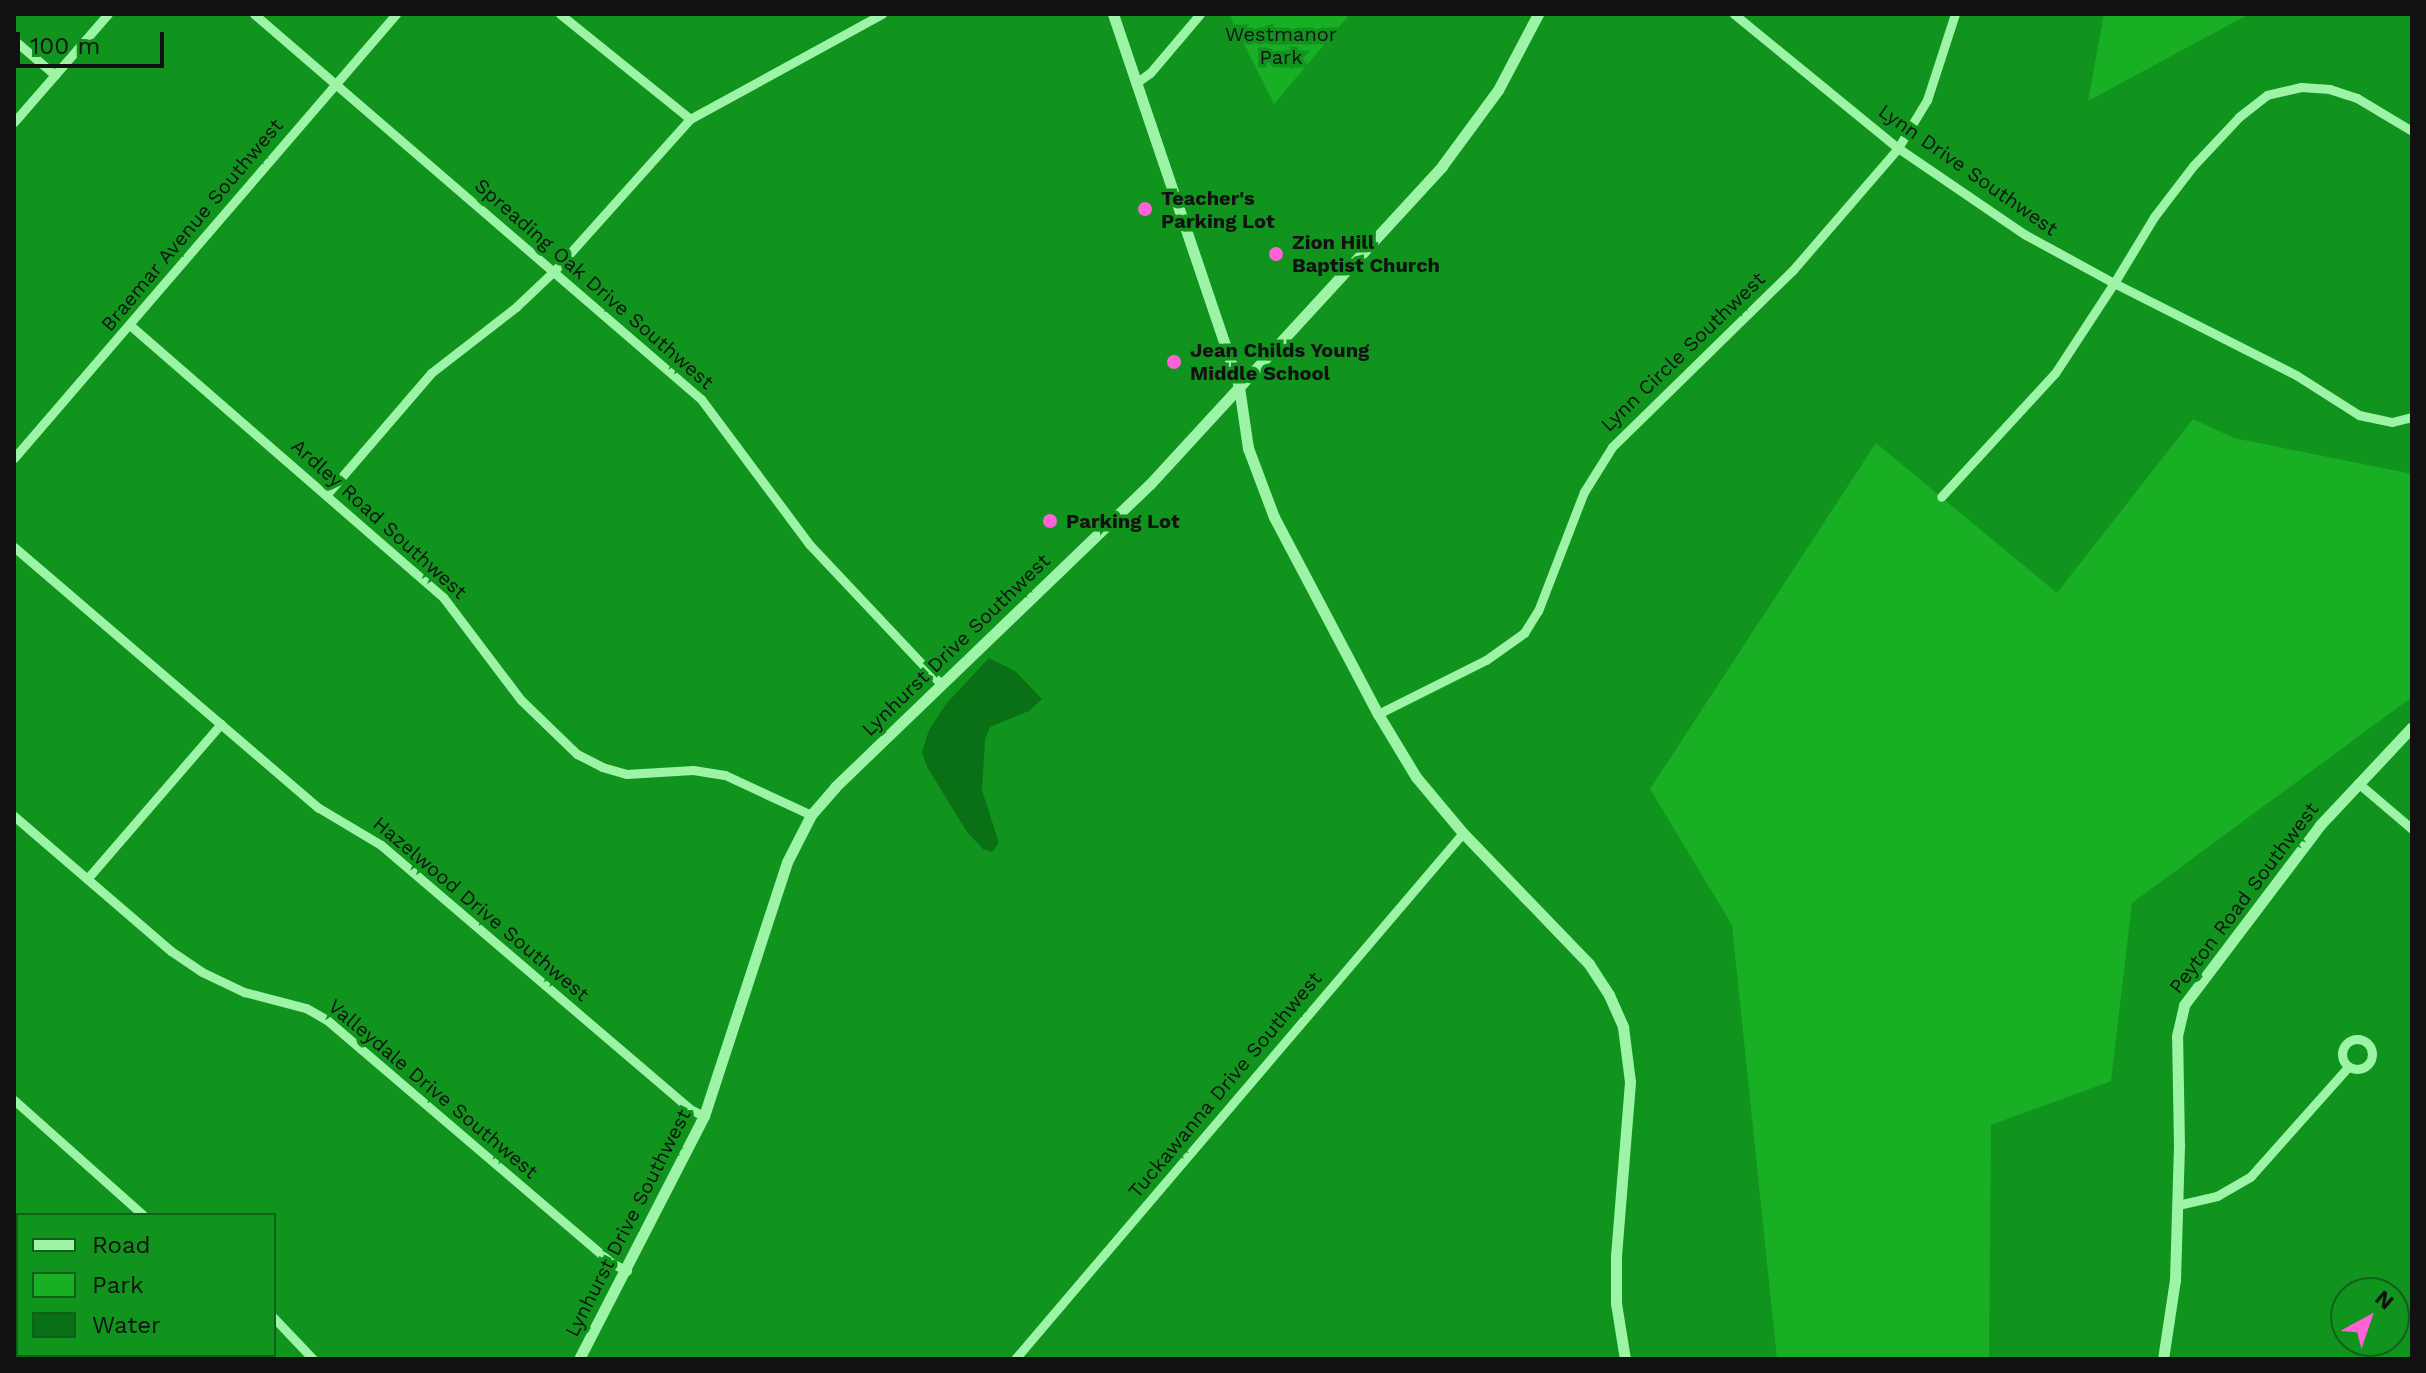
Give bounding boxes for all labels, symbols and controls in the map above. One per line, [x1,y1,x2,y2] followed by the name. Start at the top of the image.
[20,16,168,66] scale bar
[1225,23,1337,70] park label: Westmanor Park
[30,32,100,60] text: 100 m
[1874,99,2062,241] street label: Lynn Drive Southwest
[96,113,288,337] street label: Braemar Avenue Southwest
[469,173,719,395] street label: Spreading Oak Drive Southwest
[1161,186,1275,233] place label: Teacher's Parking Lot
[1136,200,1154,218] marker: Teacher's Parking Lot
[1292,230,1440,277] place label: Zion Hill Baptist Church
[1267,245,1285,263] marker: Zion Hill Baptist Church
[1596,267,1770,437] street label: Lynn Circle Southwest
[1190,338,1370,385] place label: Jean Childs Young Middle School
[1165,353,1183,371] marker: Jean Childs Young Middle School
[286,434,472,604] street label: Ardley Road Southwest
[1066,509,1180,533] place label: Parking Lot
[1041,512,1059,530] marker: Parking Lot
[857,549,1055,741] street label: Lynhurst Drive Southwest
[2164,798,2324,998] street label: Peyton Road Southwest
[368,812,594,1006] street label: Hazelwood Drive Southwest
[1123,967,1327,1203] street label: Tuckawanna Drive Southwest
[323,994,543,1184] street label: Valleydale Drive Southwest
[560,1105,696,1341] street label: Lynhurst Drive Southwest
[16,1213,276,1357] legend
[92,1231,151,1259] text: Road
[92,1271,144,1299] text: Park
[2330,1277,2410,1357] north arrow
[2370,1285,2399,1315] text: N
[92,1311,161,1339] text: Water

